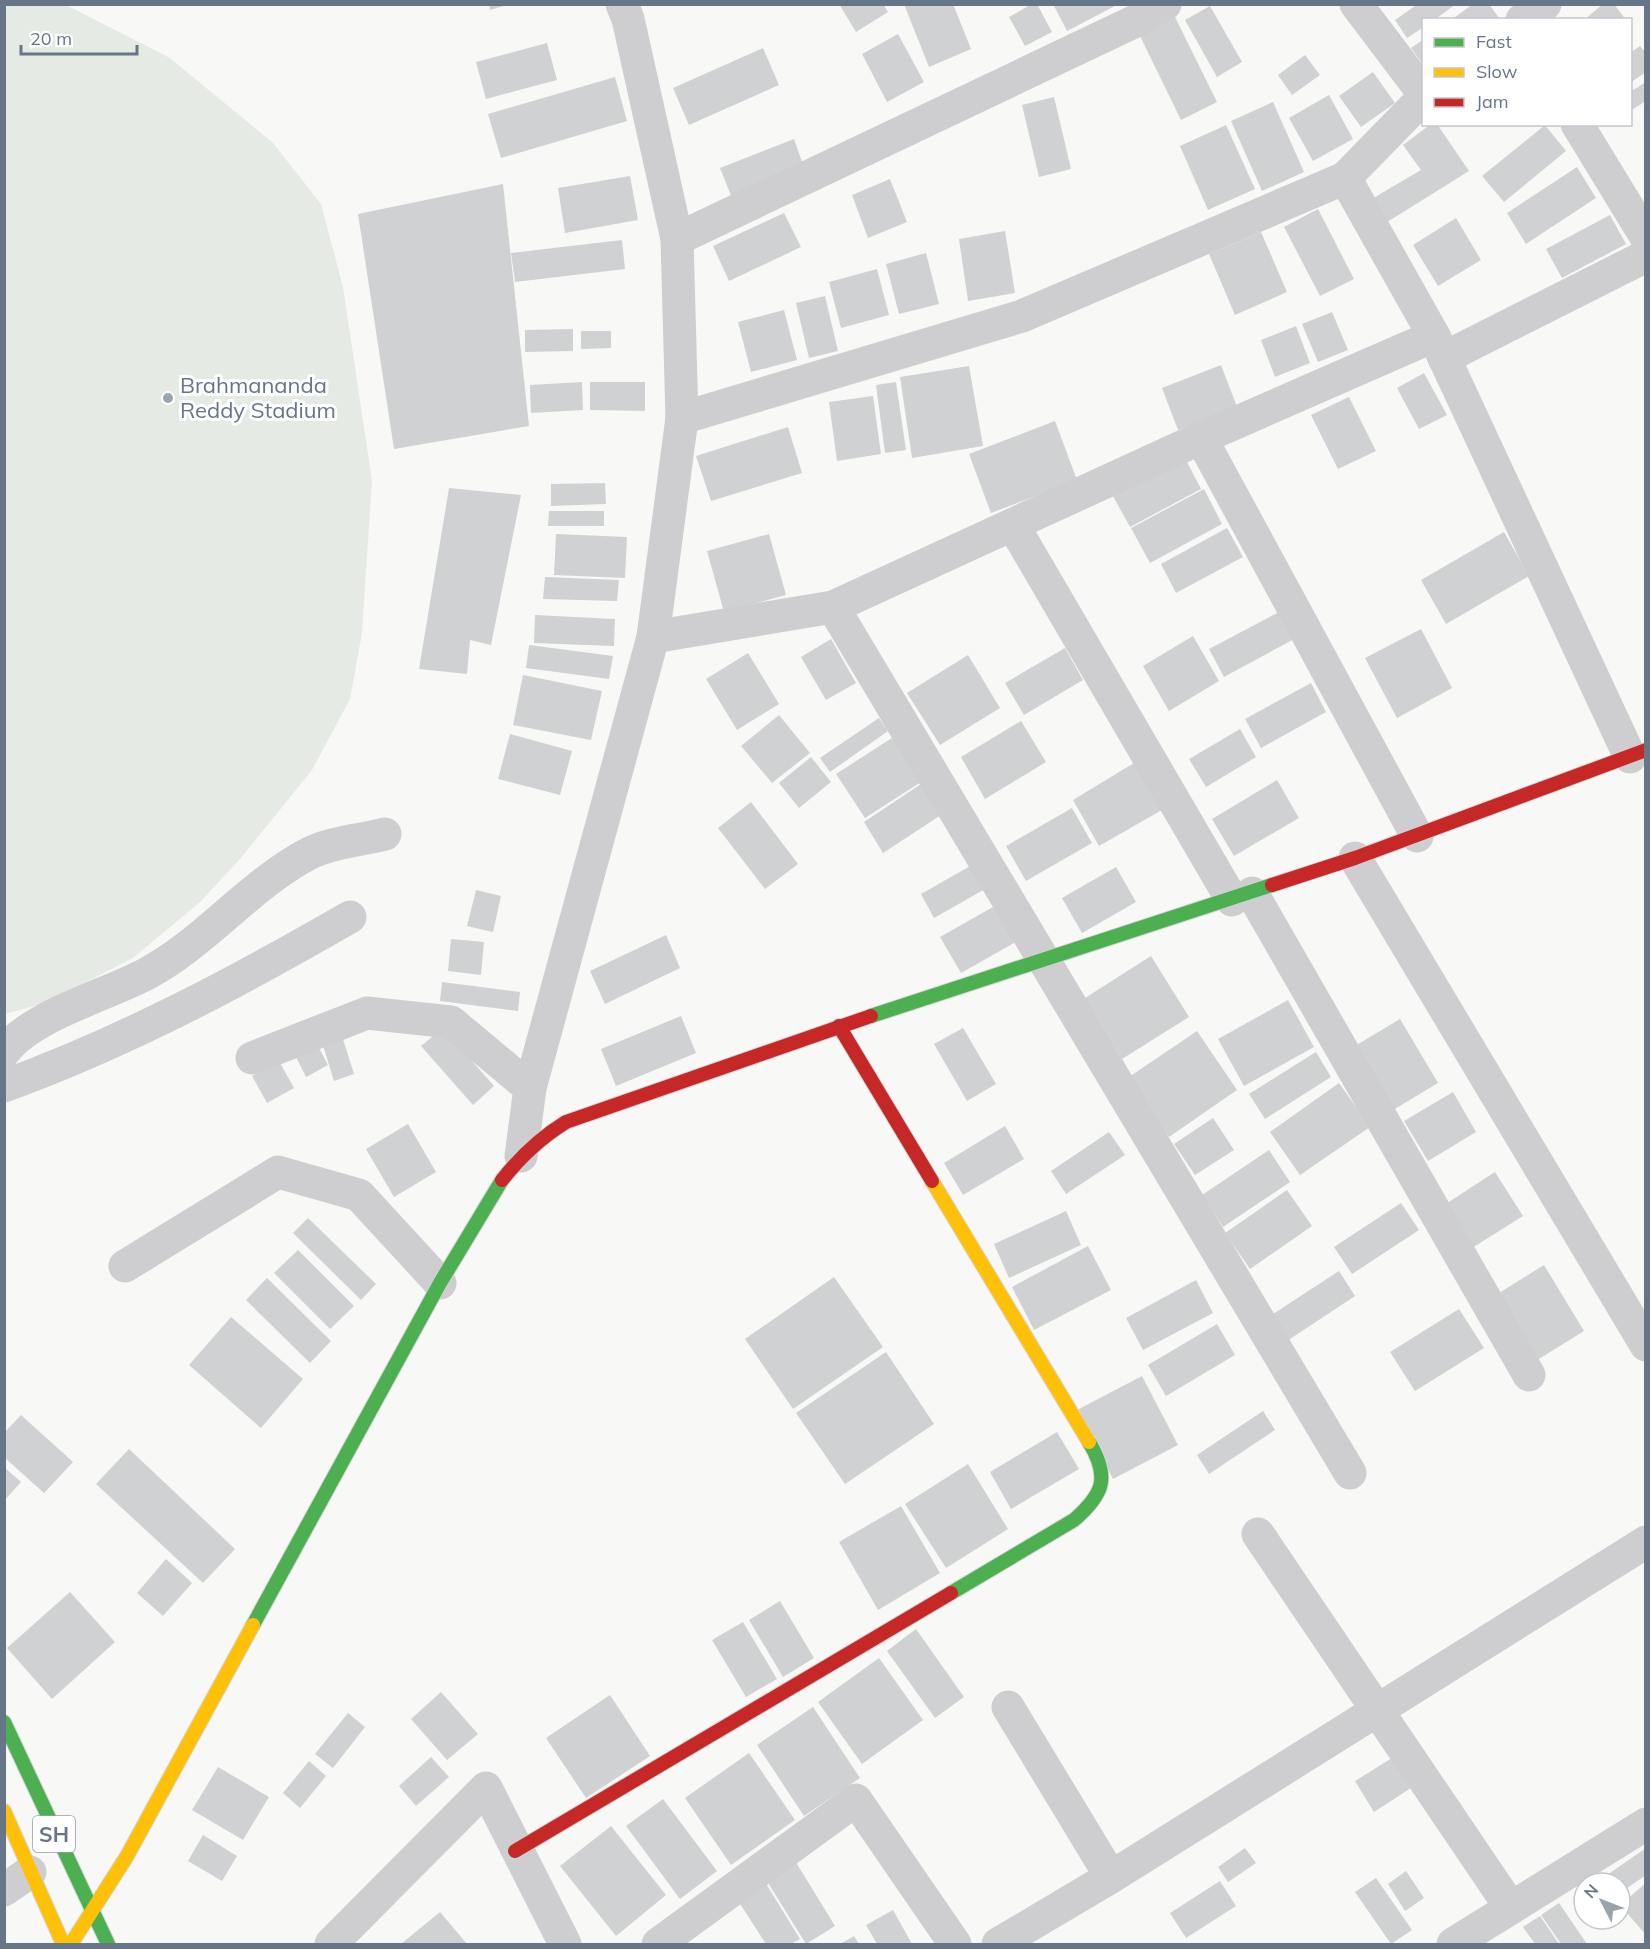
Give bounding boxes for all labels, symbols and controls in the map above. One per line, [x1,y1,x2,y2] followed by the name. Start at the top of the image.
[21,18,136,56] scale bar
[1422,18,1632,126] legend
[30,27,72,50] text: 20 m
[1476,30,1512,53] text: Fast
[1476,60,1518,83] text: Slow
[1476,90,1509,113] text: Jam
[180,371,336,424] place label: Brahmananda Reddy Stadium
[161,391,175,405] marker: Brahmananda Reddy Stadium
[33,1816,75,1852] road number: SH
[1572,1871,1632,1931] north arrow
[1579,1880,1602,1902] text: N

